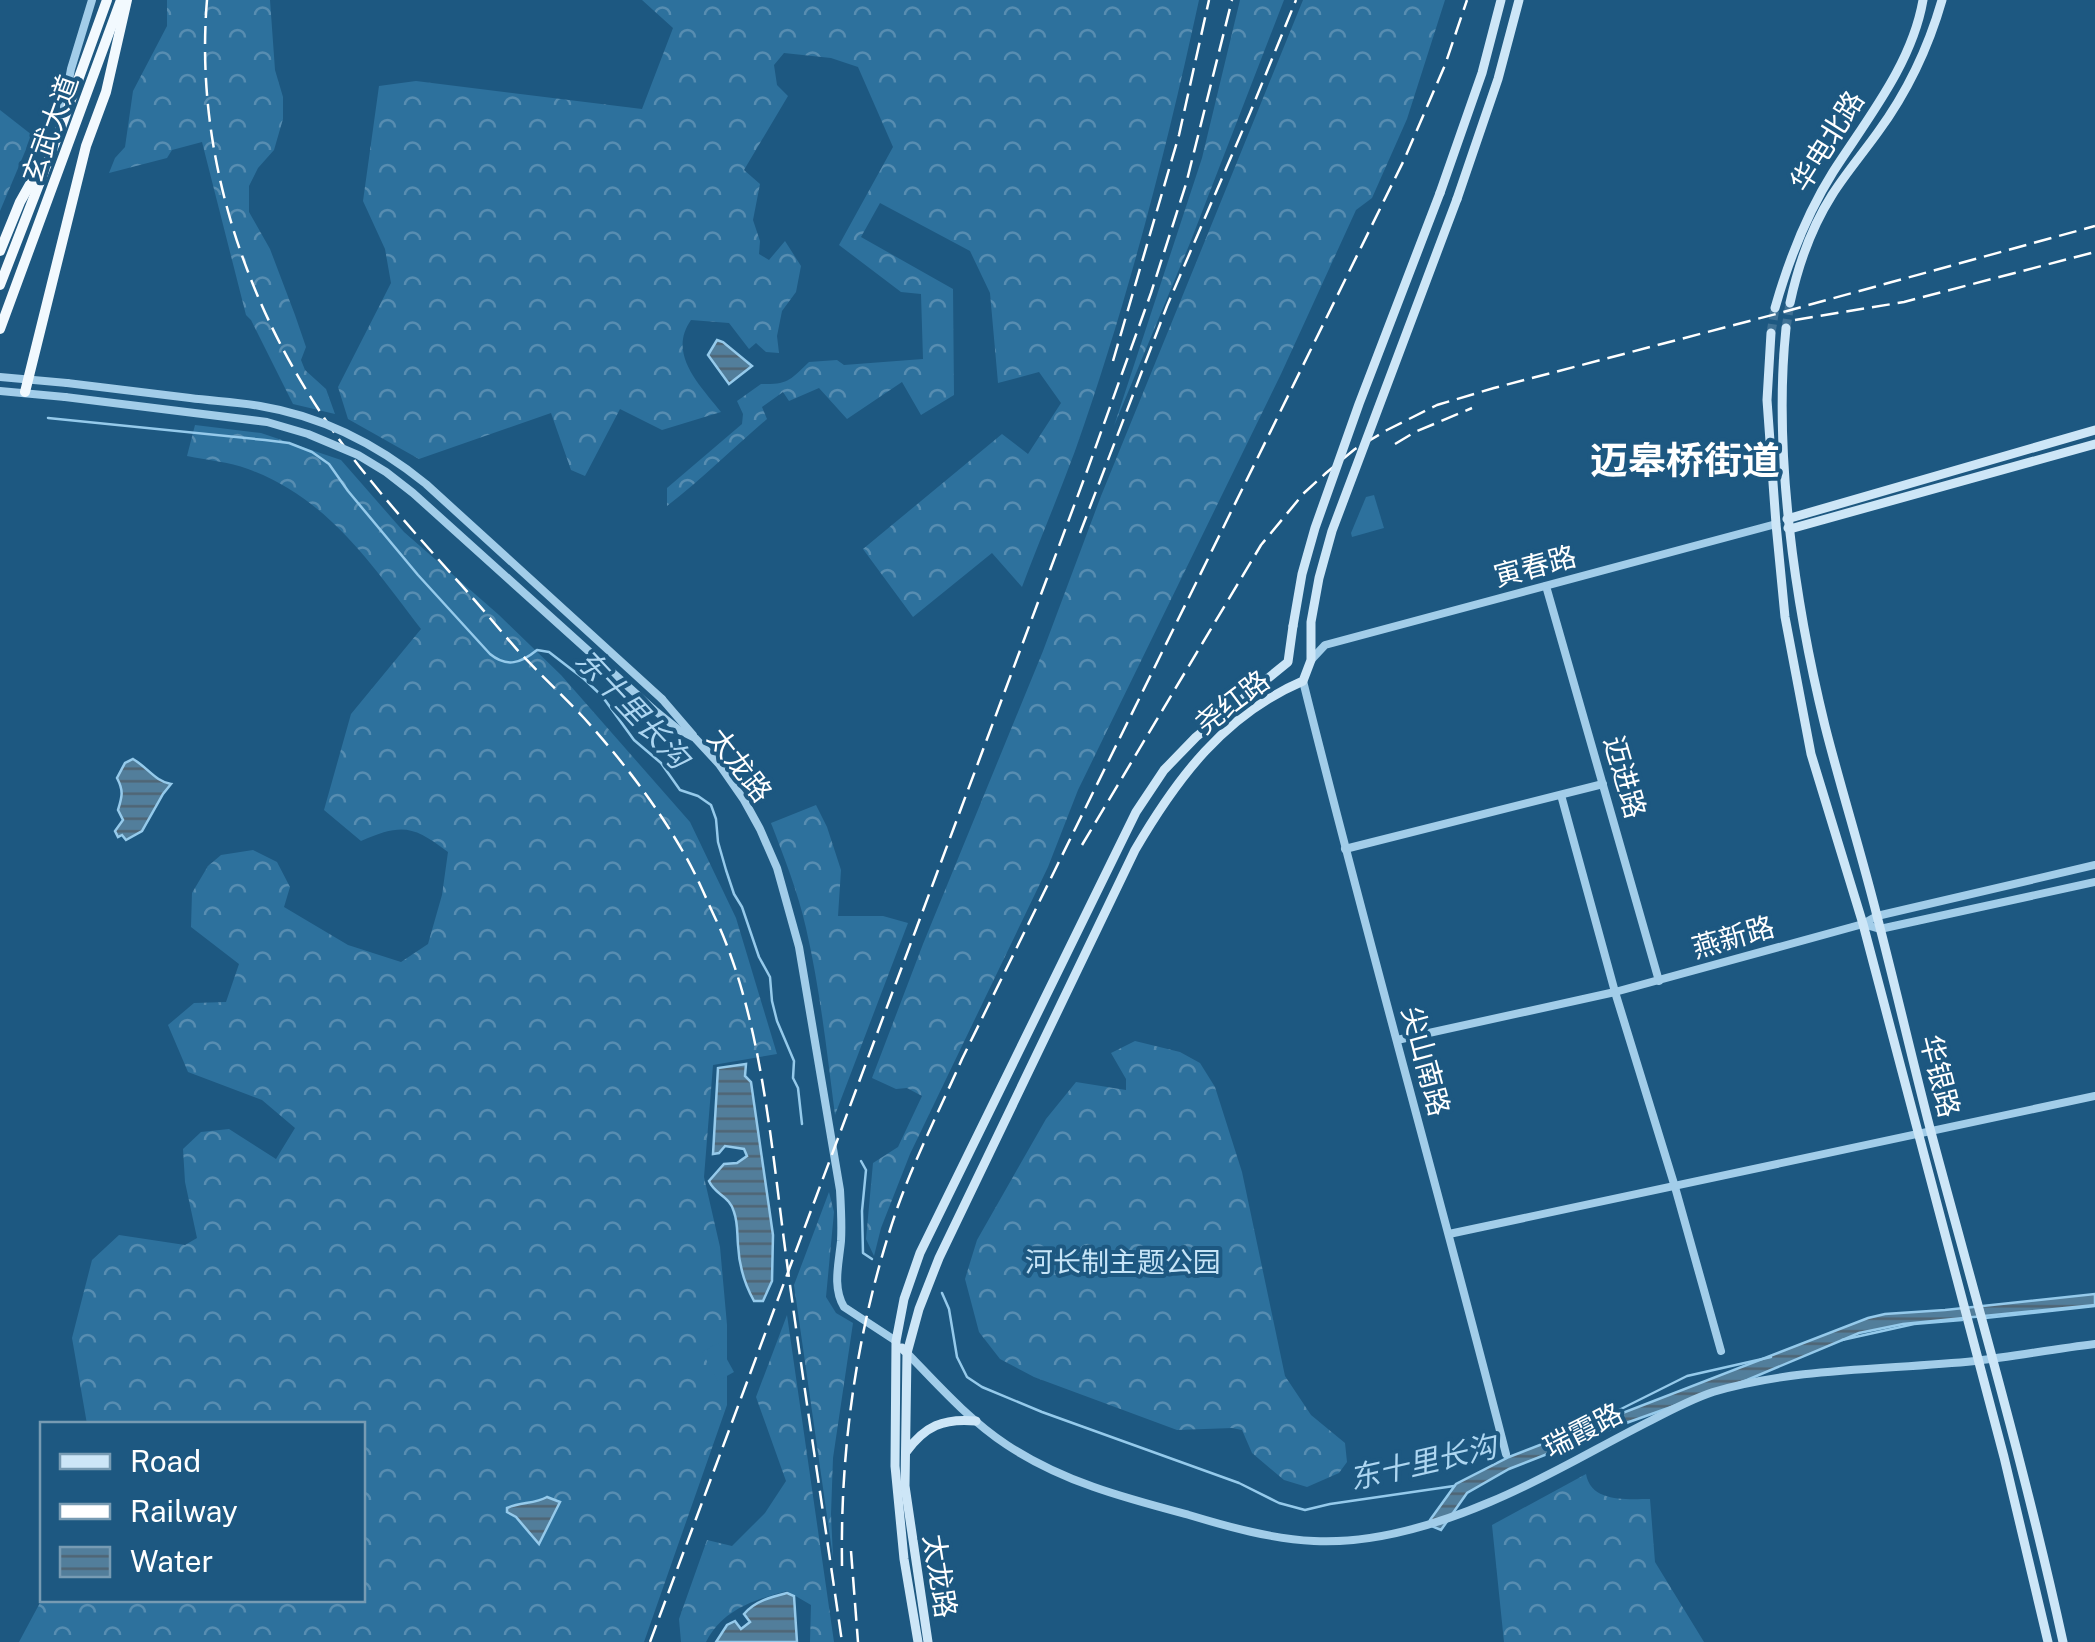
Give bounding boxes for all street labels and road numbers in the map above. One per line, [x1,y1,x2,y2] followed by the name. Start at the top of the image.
[15,71,84,187] street label: 玄武大道
[1783,84,1870,197] street label: 华电北路
[1490,539,1580,592] street label: 寅春路
[1188,663,1275,740] street label: 尧红路
[702,721,779,808] street label: 太龙路
[1598,732,1653,822] street label: 迈进路
[1688,909,1778,964] street label: 燕新路
[1396,1003,1457,1119] street label: 尖山南路
[1914,1031,1967,1121] street label: 华银路
[1538,1396,1628,1463] street label: 瑞霞路
[918,1532,963,1620] street label: 太龙路

